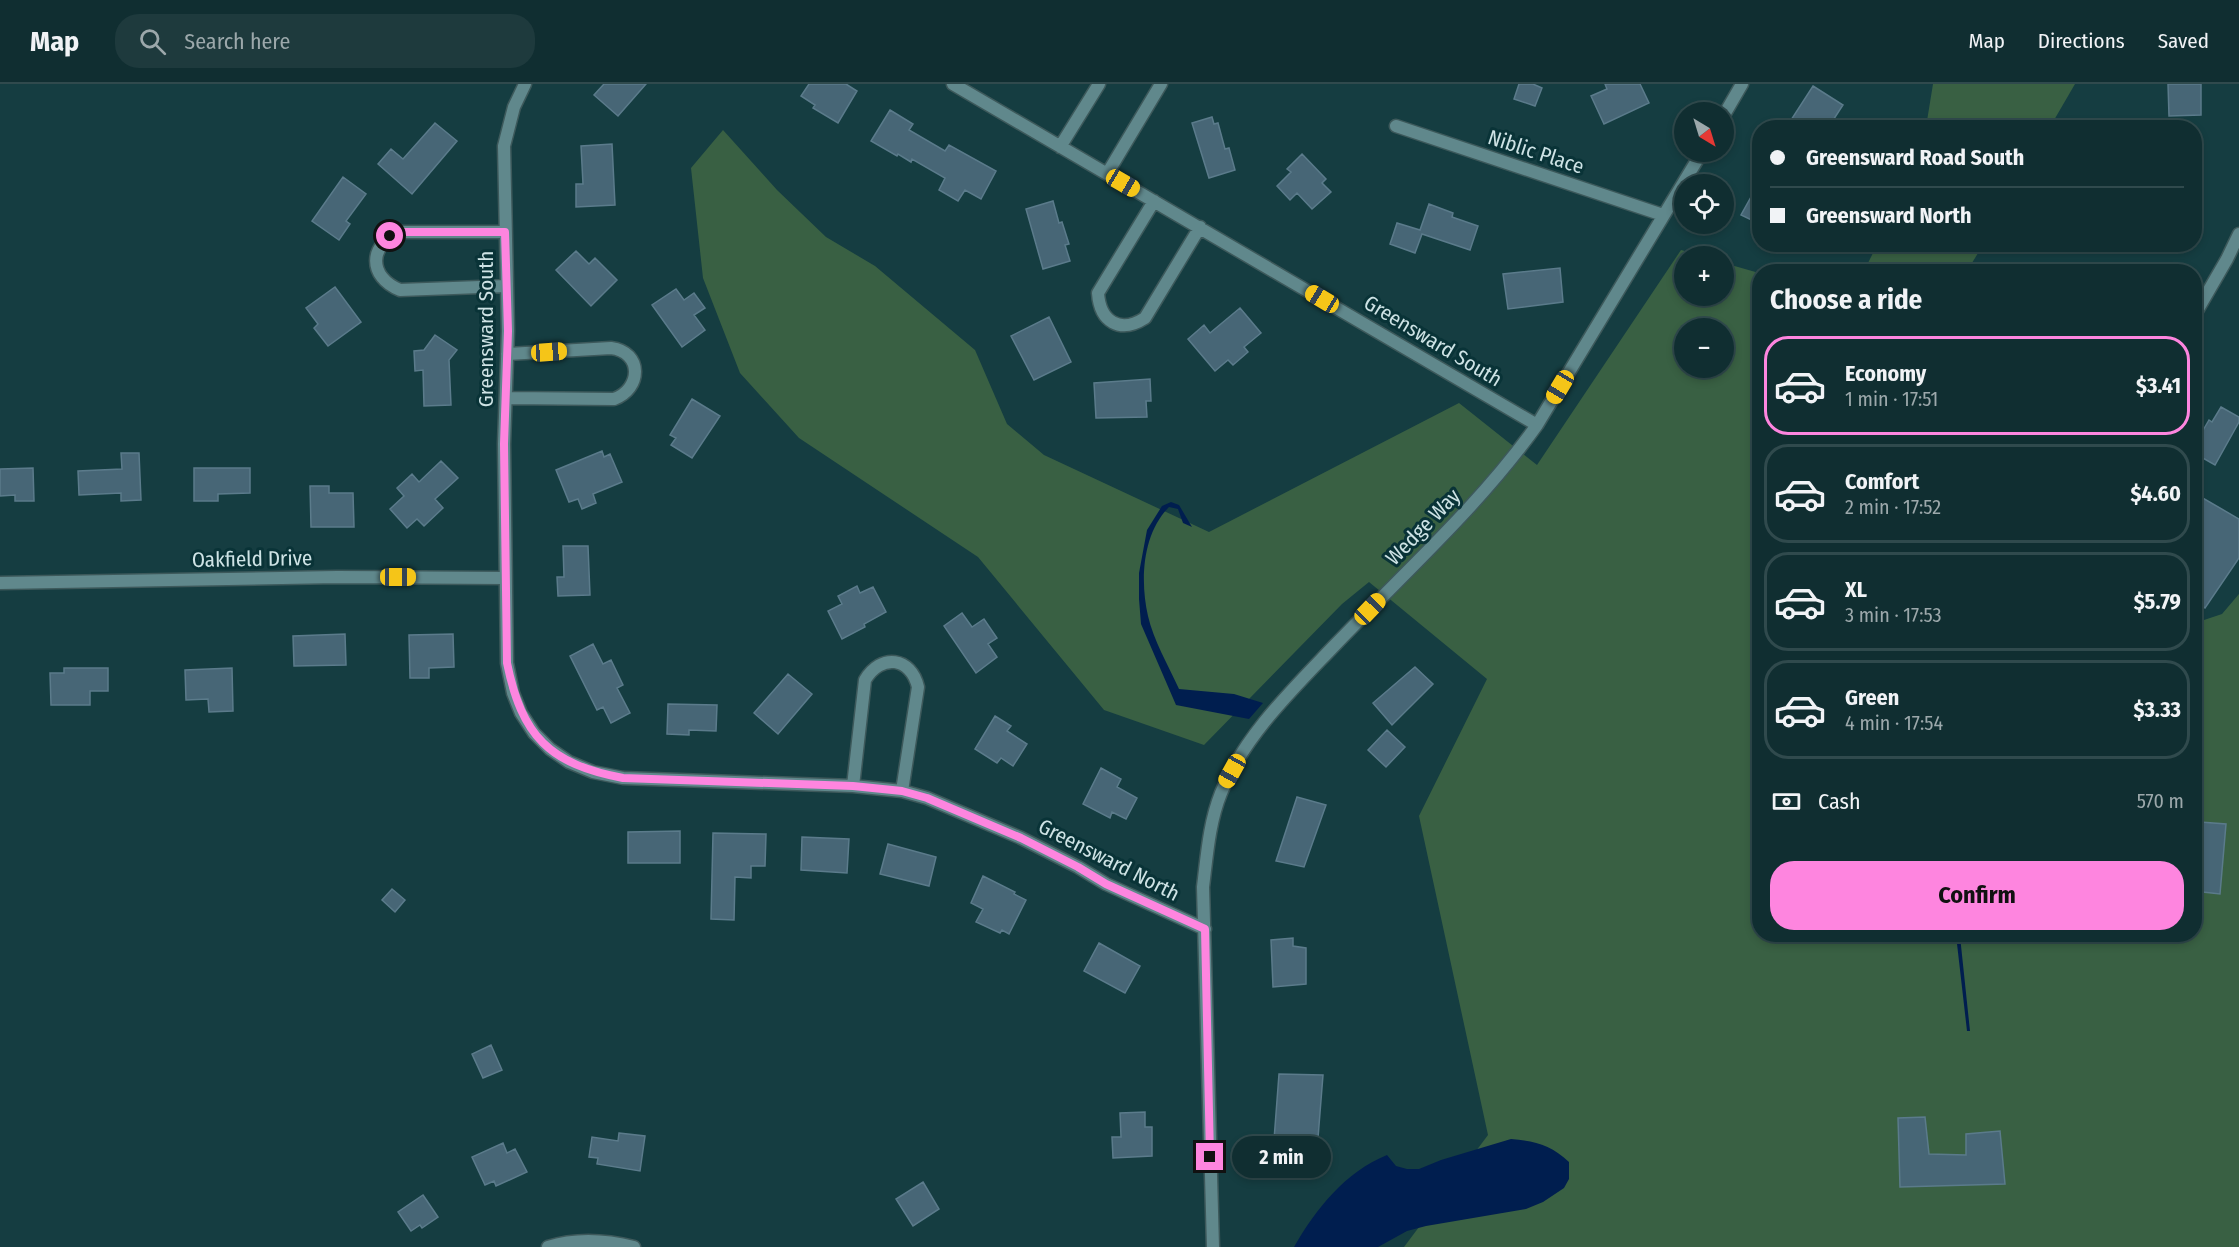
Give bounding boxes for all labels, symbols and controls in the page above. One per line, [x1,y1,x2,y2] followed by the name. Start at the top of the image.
[115,14,535,68] search box
[30,25,79,58] text: Map
[136,25,169,58] icon: search
[184,28,290,55] text: Search here
[1968,28,2005,54] text: Map
[2038,28,2125,54] text: Directions
[2158,28,2209,54] text: Saved
[1674,102,1734,162] north arrow
[1674,102,1734,378] map controls
[1485,124,1587,180] street label: Niblic Place
[1806,144,2024,171] text: Greensward Road South
[1103,166,1143,200] car
[1674,174,1734,234] button: locate
[1806,202,1972,229] text: Greensward North
[376,222,403,249] route start
[1674,246,1734,306] button: +
[473,251,499,407] street label: Greensward South
[1302,282,1342,316] car
[1770,284,1922,316] text: Choose a ride
[1359,290,1507,392] street label: Greensward South
[1674,318,1734,378] button: −
[530,342,568,362] car
[1773,359,1827,413] icon: car
[1845,360,1926,387] text: Economy
[1543,367,1577,407] car
[2136,372,2181,399] text: $3.41
[1845,387,1938,411] text: 1 min · 17:51
[1773,467,1827,521] icon: car
[1845,468,1919,495] text: Comfort
[2130,480,2181,507] text: $4.60
[1380,483,1466,571] street label: Wedge Way
[1845,495,1941,519] text: 2 min · 17:52
[192,545,312,573] street label: Oakfield Drive
[380,568,416,586] car
[1773,575,1827,629] icon: car
[1845,576,1867,603] text: XL
[2134,588,2181,615] text: $5.79
[1351,590,1389,628] car
[1845,603,1942,627] text: 3 min · 17:53
[1773,683,1827,737] icon: car
[1845,684,1899,711] text: Green
[2133,696,2181,723] text: $3.33
[1845,711,1943,735] text: 4 min · 17:54
[1215,751,1249,791] car
[1770,785,1803,818] icon: cash
[1818,788,1861,815] text: Cash
[2137,789,2184,813] text: 570 m
[1034,813,1184,907] street label: Greensward North
[1770,861,2184,930] button: Confirm
[1231,1136,1330,1178] callout: 2 min
[1196,1143,1223,1170] route end
[1259,1145,1304,1169] text: 2 min

